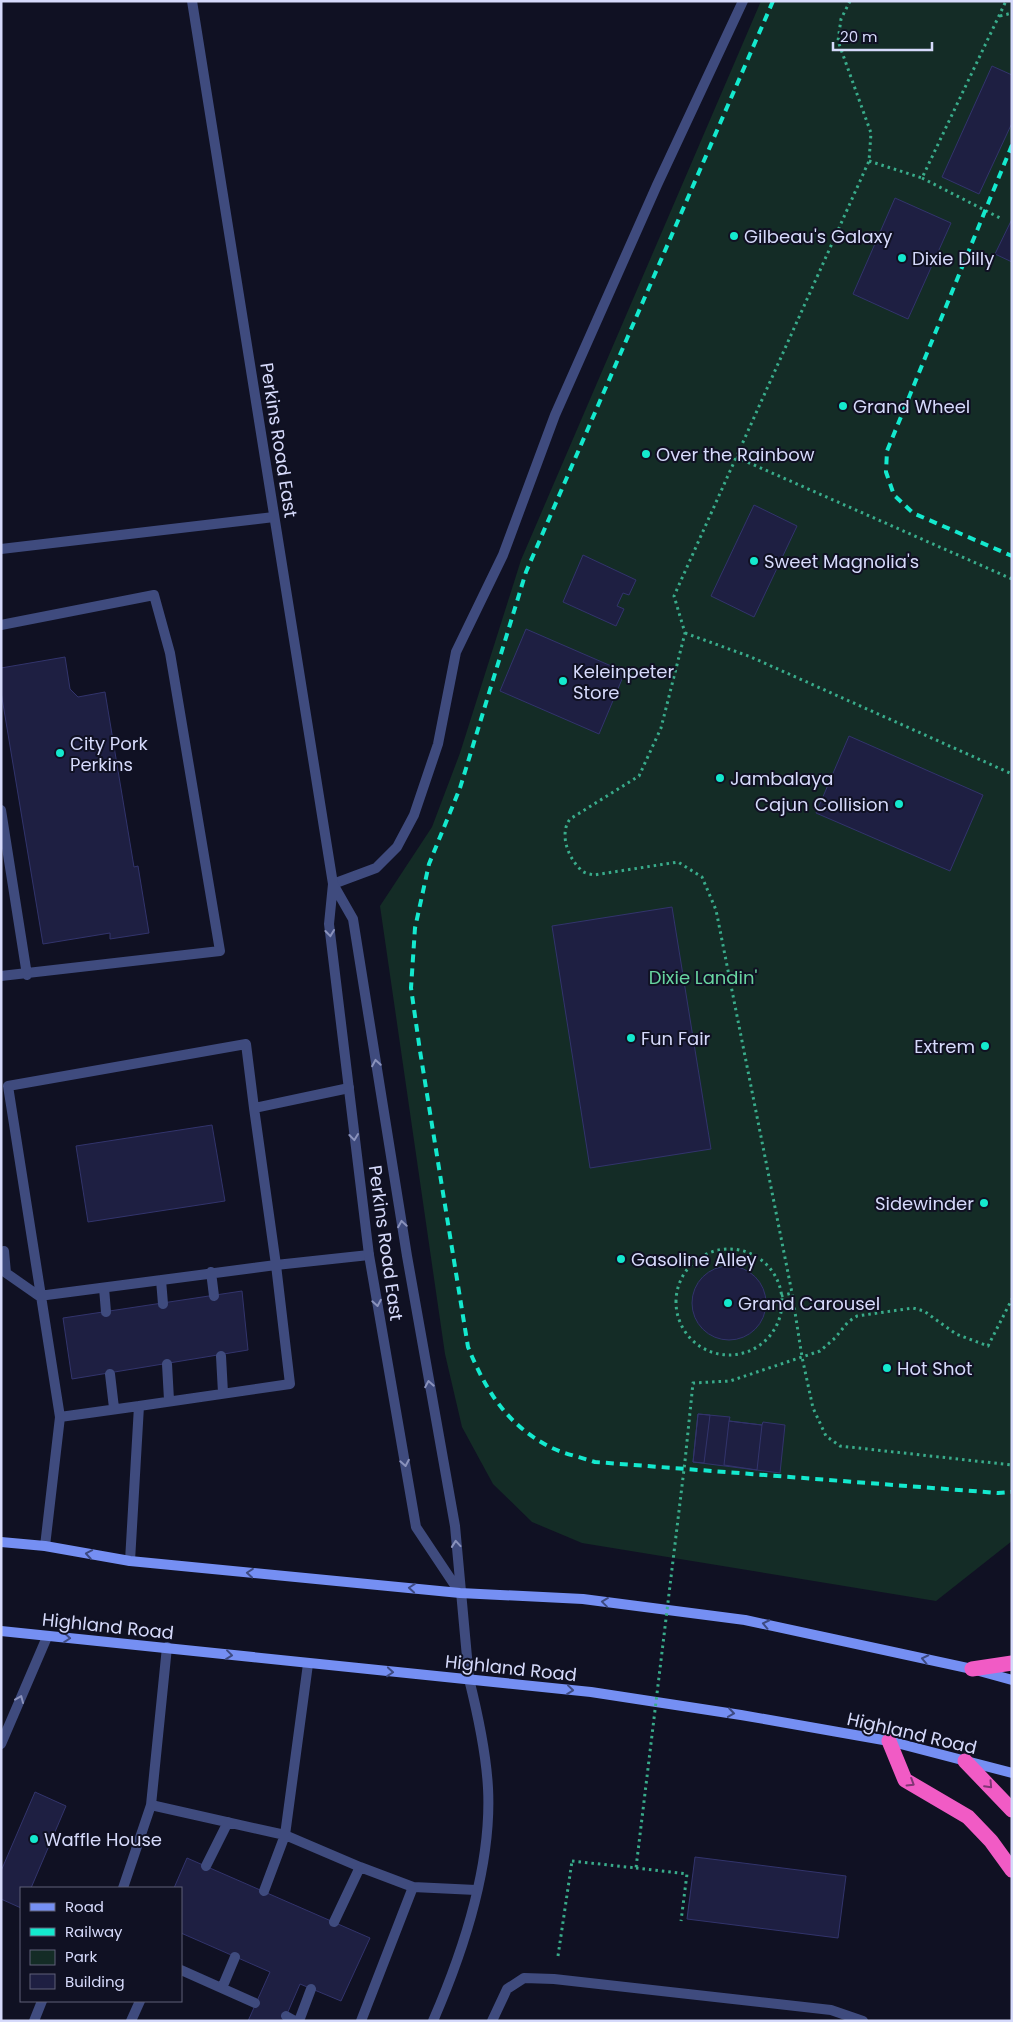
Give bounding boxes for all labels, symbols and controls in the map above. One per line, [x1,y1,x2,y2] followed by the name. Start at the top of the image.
[833,20,932,52] scale bar
[840,26,878,47] text: 20 m
[744,224,892,249] place label: Gilbeau's Galaxy
[728,230,740,242] marker: Gilbeau's Galaxy
[912,246,994,271] place label: Dixie Dilly
[896,252,908,264] marker: Dixie Dilly
[254,361,304,519] street label: Perkins Road East
[853,394,970,419] place label: Grand Wheel
[837,400,849,412] marker: Grand Wheel
[656,442,815,467] place label: Over the Rainbow
[640,448,652,460] marker: Over the Rainbow
[764,549,919,574] place label: Sweet Magnolia's
[748,555,760,567] marker: Sweet Magnolia's
[573,659,675,705] place label: Keleinpeter Store
[557,675,569,687] marker: Keleinpeter Store
[70,731,148,777] place label: City Pork Perkins
[54,747,66,759] marker: City Pork Perkins
[730,766,833,791] place label: Jambalaya
[714,772,726,784] marker: Jambalaya
[755,792,889,817] place label: Cajun Collision
[893,798,905,810] marker: Cajun Collision
[324,929,335,937] one-way arrow
[649,965,757,990] park label: Dixie Landin'
[641,1026,711,1051] place label: Fun Fair
[625,1032,637,1044] marker: Fun Fair
[914,1034,975,1059] place label: Extrem
[979,1040,991,1052] marker: Extrem
[372,1059,382,1068] one-way arrow
[349,1132,359,1141] one-way arrow
[363,1164,409,1322] street label: Perkins Road East
[875,1191,974,1216] place label: Sidewinder
[978,1197,990,1209] marker: Sidewinder
[397,1219,407,1228] one-way arrow
[631,1247,757,1272] place label: Gasoline Alley
[615,1253,627,1265] marker: Gasoline Alley
[738,1291,880,1316] place label: Grand Carousel
[722,1297,734,1309] marker: Grand Carousel
[372,1299,382,1307] one-way arrow
[897,1356,973,1381] place label: Hot Shot
[881,1362,893,1374] marker: Hot Shot
[425,1380,435,1388] one-way arrow
[400,1459,410,1468] one-way arrow
[451,1540,462,1548] one-way arrow
[84,1549,93,1559] one-way arrow
[246,1567,254,1578] one-way arrow
[408,1583,416,1594] one-way arrow
[601,1597,609,1607] one-way arrow
[41,1607,175,1645] street label: Highland Road
[761,1619,770,1630] one-way arrow
[63,1633,71,1644] one-way arrow
[225,1649,233,1660] one-way arrow
[444,1649,578,1687] street label: Highland Road
[920,1654,929,1665] one-way arrow
[387,1666,395,1677] one-way arrow
[566,1684,574,1695] one-way arrow
[14,1695,25,1704] one-way arrow
[845,1706,979,1760] street label: Highland Road
[727,1707,735,1718] one-way arrow
[906,1777,915,1786] one-way arrow
[983,1779,992,1788] one-way arrow
[44,1827,162,1852] place label: Waffle House
[28,1833,40,1845] marker: Waffle House
[20,1887,182,2002] legend
[65,1896,104,1917] text: Road
[65,1921,123,1942] text: Railway
[65,1946,97,1967] text: Park
[65,1971,125,1992] text: Building

